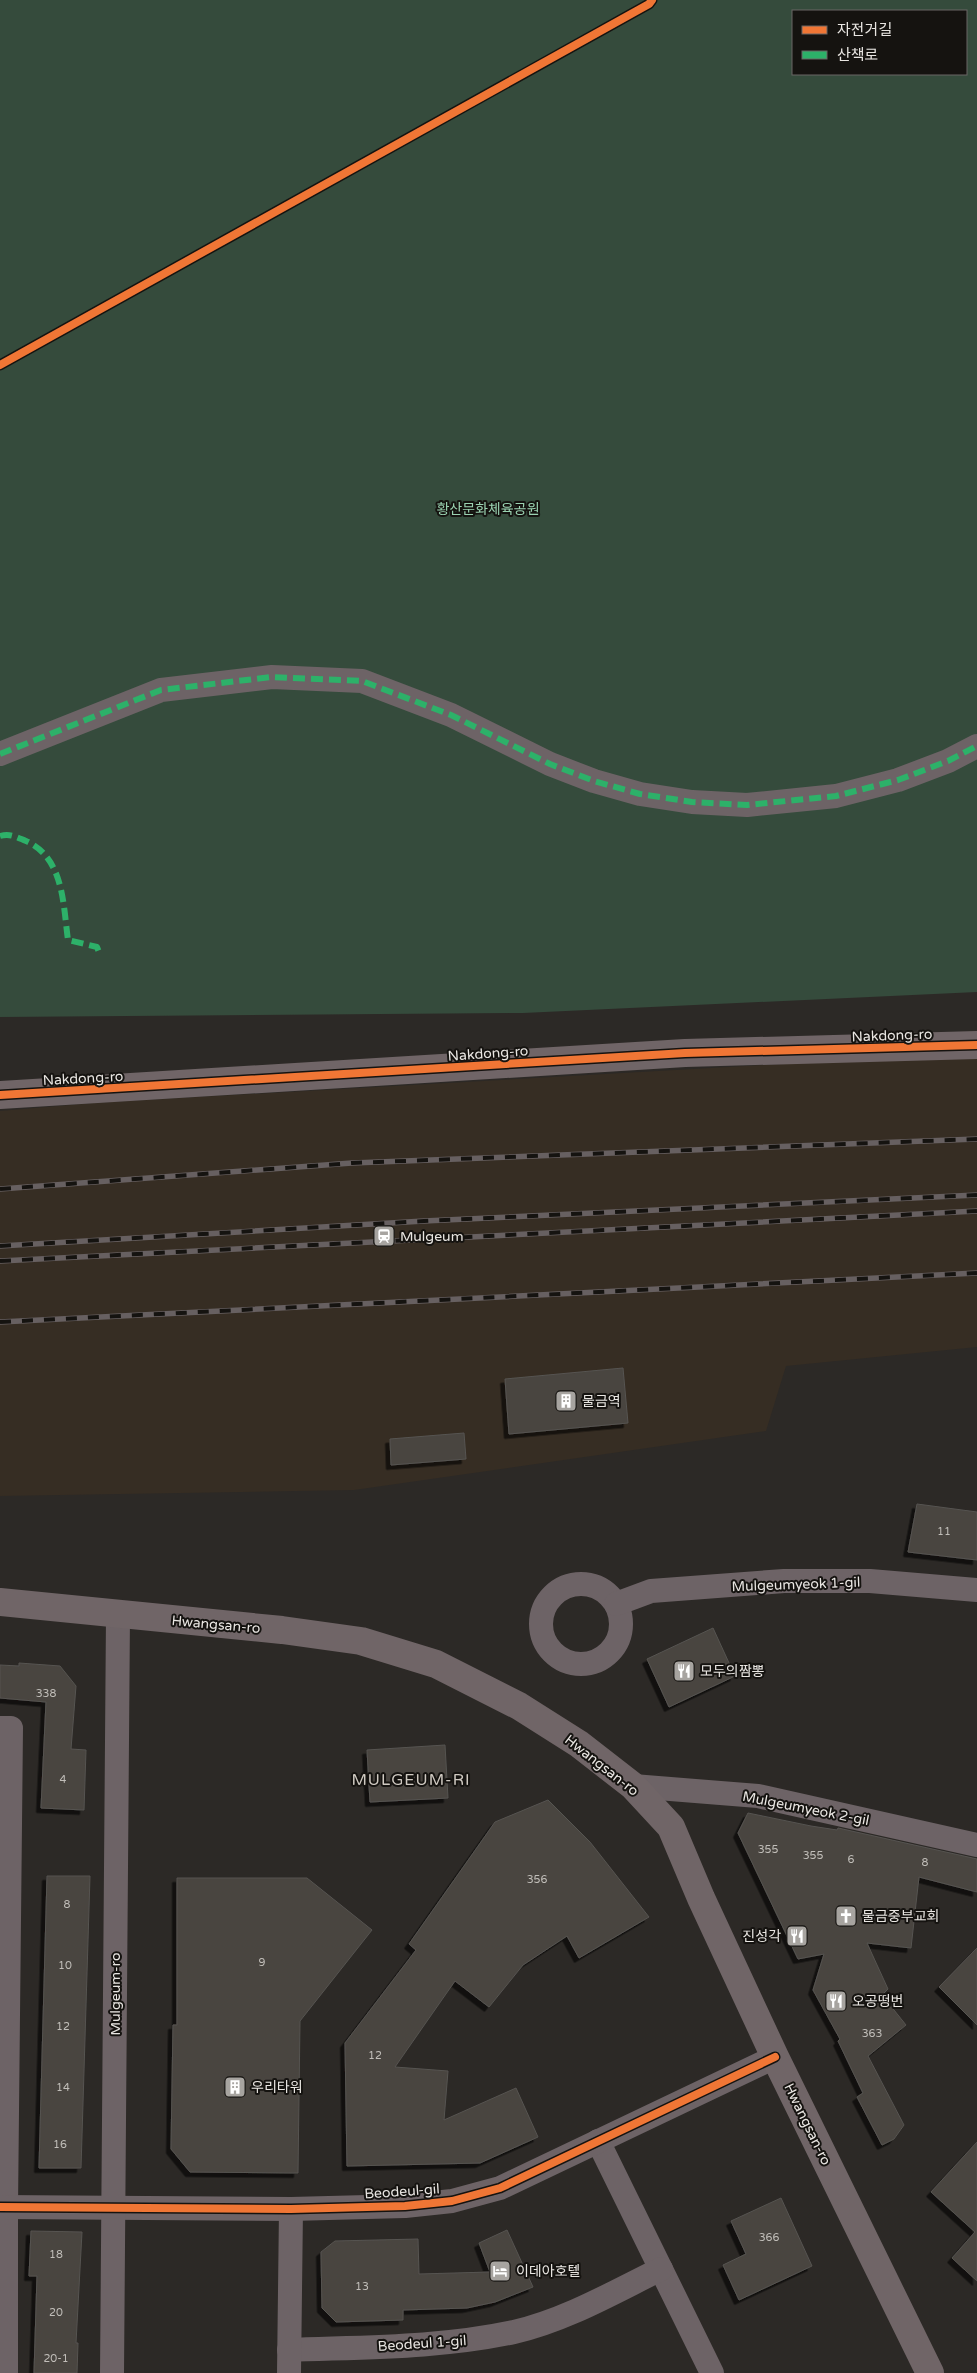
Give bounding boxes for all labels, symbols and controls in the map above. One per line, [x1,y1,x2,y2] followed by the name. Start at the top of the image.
[792,10,967,75] legend
[837,21,892,39] text: 자전거길
[837,46,878,64] text: 산책로
[436,501,540,518] park label: 황산문화체육공원
[851,1026,933,1045] street label: Nakdong-ro
[447,1042,529,1065] street label: Nakdong-ro
[42,1068,124,1089] street label: Nakdong-ro
[372,1224,396,1248] station icon: Mulgeum
[400,1228,464,1245] place label: Mulgeum
[554,1389,578,1413] building icon: 물금역
[582,1393,621,1410] place label: 물금역
[937,1525,951,1538] house number: 11
[731,1574,861,1595] street label: Mulgeumyeok 1-gil
[171,1612,261,1637] street label: Hwangsan-ro
[672,1659,696,1683] restaurant icon: 모두의짬뽕
[700,1663,765,1680] place label: 모두의짬뽕
[36,1687,56,1700] house number: 338
[561,1731,642,1800] street label: Hwangsan-ro
[351,1770,471,1790] district label: MULGEUM-RI
[60,1773,67,1786] house number: 4
[741,1788,871,1829] street label: Mulgeumyeok 2-gil
[758,1843,778,1856] house number: 355
[803,1849,823,1862] house number: 355
[848,1853,855,1866] house number: 6
[922,1856,929,1869] house number: 8
[527,1873,547,1886] house number: 356
[64,1898,71,1911] house number: 8
[834,1904,858,1928] church icon: 물금중부교회
[862,1908,939,1925] place label: 물금중부교회
[785,1924,809,1948] restaurant icon: 진성각
[742,1928,781,1945] place label: 진성각
[107,1953,124,2035] street label: Mulgeum-ro
[259,1956,266,1969] house number: 9
[58,1959,72,1972] house number: 10
[824,1989,848,2013] restaurant icon: 오공떵번
[852,1993,904,2010] place label: 오공떵번
[56,2020,70,2033] house number: 12
[862,2027,882,2040] house number: 363
[368,2049,382,2062] house number: 12
[223,2075,247,2099] building icon: 우리타워
[251,2079,303,2096] place label: 우리타워
[780,2080,835,2168] street label: Hwangsan-ro
[56,2081,70,2094] house number: 14
[53,2138,67,2151] house number: 16
[364,2180,440,2203] street label: Beodeul-gil
[759,2231,779,2244] house number: 366
[49,2248,63,2261] house number: 18
[488,2259,512,2283] hotel icon: 이데아호텔
[516,2263,580,2280] place label: 이데아호텔
[355,2280,369,2293] house number: 13
[49,2306,63,2319] house number: 20
[377,2332,467,2355] street label: Beodeul 1-gil
[43,2352,69,2365] house number: 20-1

